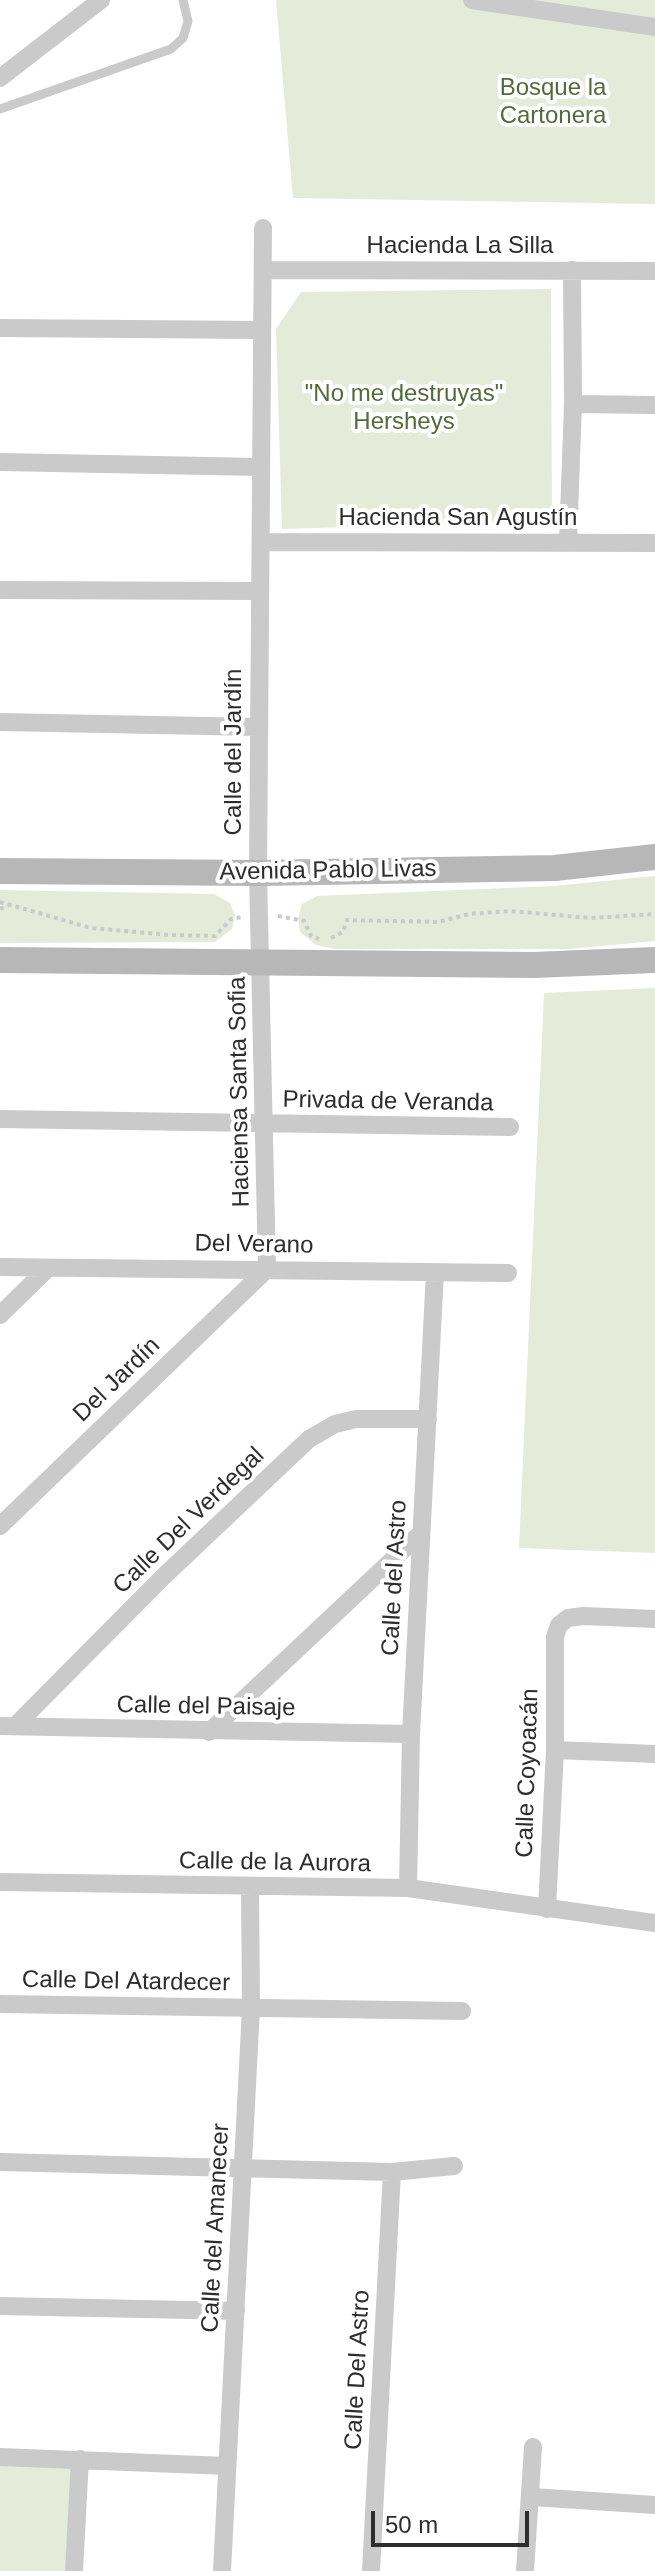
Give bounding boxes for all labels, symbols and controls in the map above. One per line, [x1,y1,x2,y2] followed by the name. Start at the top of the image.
[500,74,606,130] park label: Bosque la Cartonera
[367,232,553,260] street label: Hacienda La Silla
[305,380,503,436] park label: "No me destruyas" Hersheys
[339,504,577,532] street label: Hacienda San Agustín
[220,669,248,835] street label: Calle del Jardín
[219,855,437,887] street label: Avenida Pablo Livas
[224,976,256,1208] street label: Haciensa Santa Sofia
[282,1086,494,1118] street label: Privada de Veranda
[194,1230,314,1260] street label: Del Verano
[68,1332,166,1428] street label: Del Jardín
[107,1442,271,1600] street label: Calle Del Verdegal
[377,1499,413,1657] street label: Calle del Astro
[511,1688,545,1858] street label: Calle Coyoacán
[116,1691,296,1723] street label: Calle del Paisaje
[179,1847,371,1879] street label: Calle de la Aurora
[22,1966,230,1998] street label: Calle Del Atardecer
[196,2123,236,2333] street label: Calle del Amanecer
[339,2289,377,2451] street label: Calle Del Astro
[375,2495,533,2545] scale bar
[385,2511,438,2538] text: 50 m

